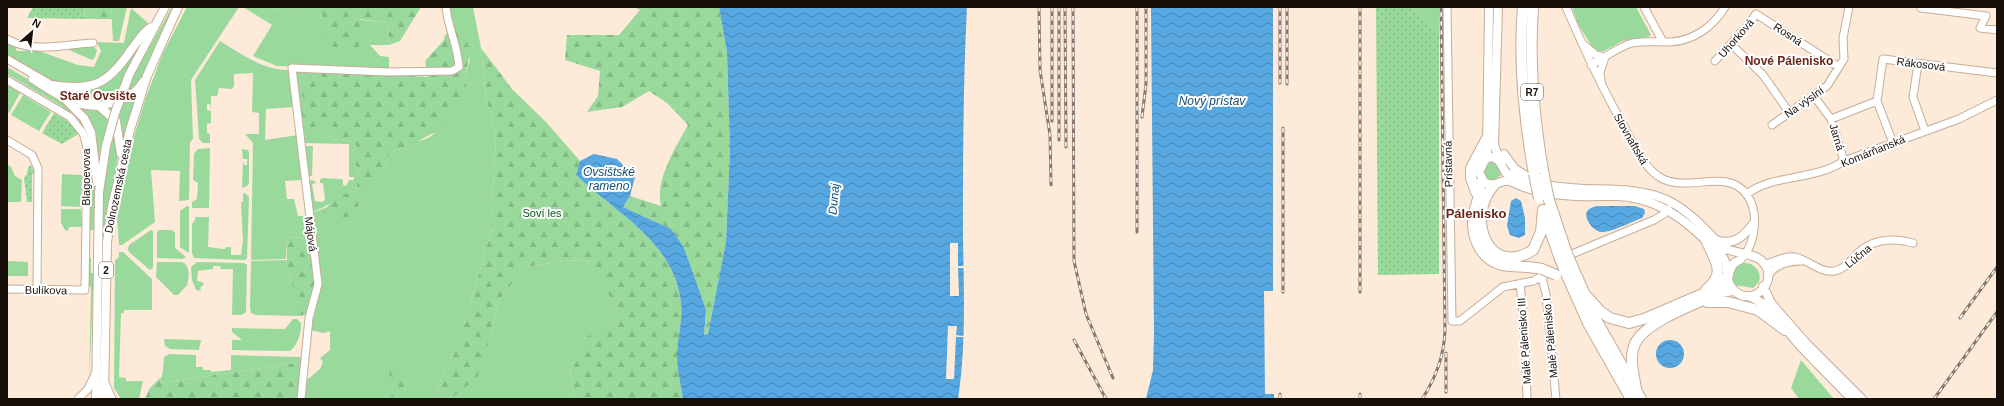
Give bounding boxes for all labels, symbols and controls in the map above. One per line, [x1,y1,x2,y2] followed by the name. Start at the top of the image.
[12,12,52,52] north arrow
[30,16,43,30] text: N
[1716,16,1757,60] street label: Uhorková
[1771,20,1805,48] street label: Rosná
[1745,54,1833,68] district label: Nové Pálenisko
[1896,55,1947,73] street label: Rákosová
[1521,84,1543,100] road number: R7
[1782,84,1826,120] street label: Na výslní
[60,89,137,103] district label: Staré Ovsište
[1179,94,1246,108] water label: Nový prístav
[1612,111,1651,167] street label: Slovnaftská
[1827,122,1847,153] street label: Jarná
[1839,132,1908,169] street label: Komárňanská
[102,137,134,234] street label: Dolnozemská cesta
[1442,140,1454,187] street label: Prístavná
[80,147,92,206] street label: Blagoevova
[583,165,635,193] water label: Ovsištské rameno
[826,182,842,215] water label: Dunaj
[1446,206,1506,221] district label: Pálenisko
[522,207,562,219] park label: Soví les
[303,216,319,253] street label: Májová
[1843,241,1874,270] street label: Lúčna
[99,262,113,278] road number: 2
[25,284,68,296] street label: Bulíkova
[1515,297,1533,385] street label: Malé Pálenisko III
[1541,297,1559,379] street label: Malé Pálenisko I

